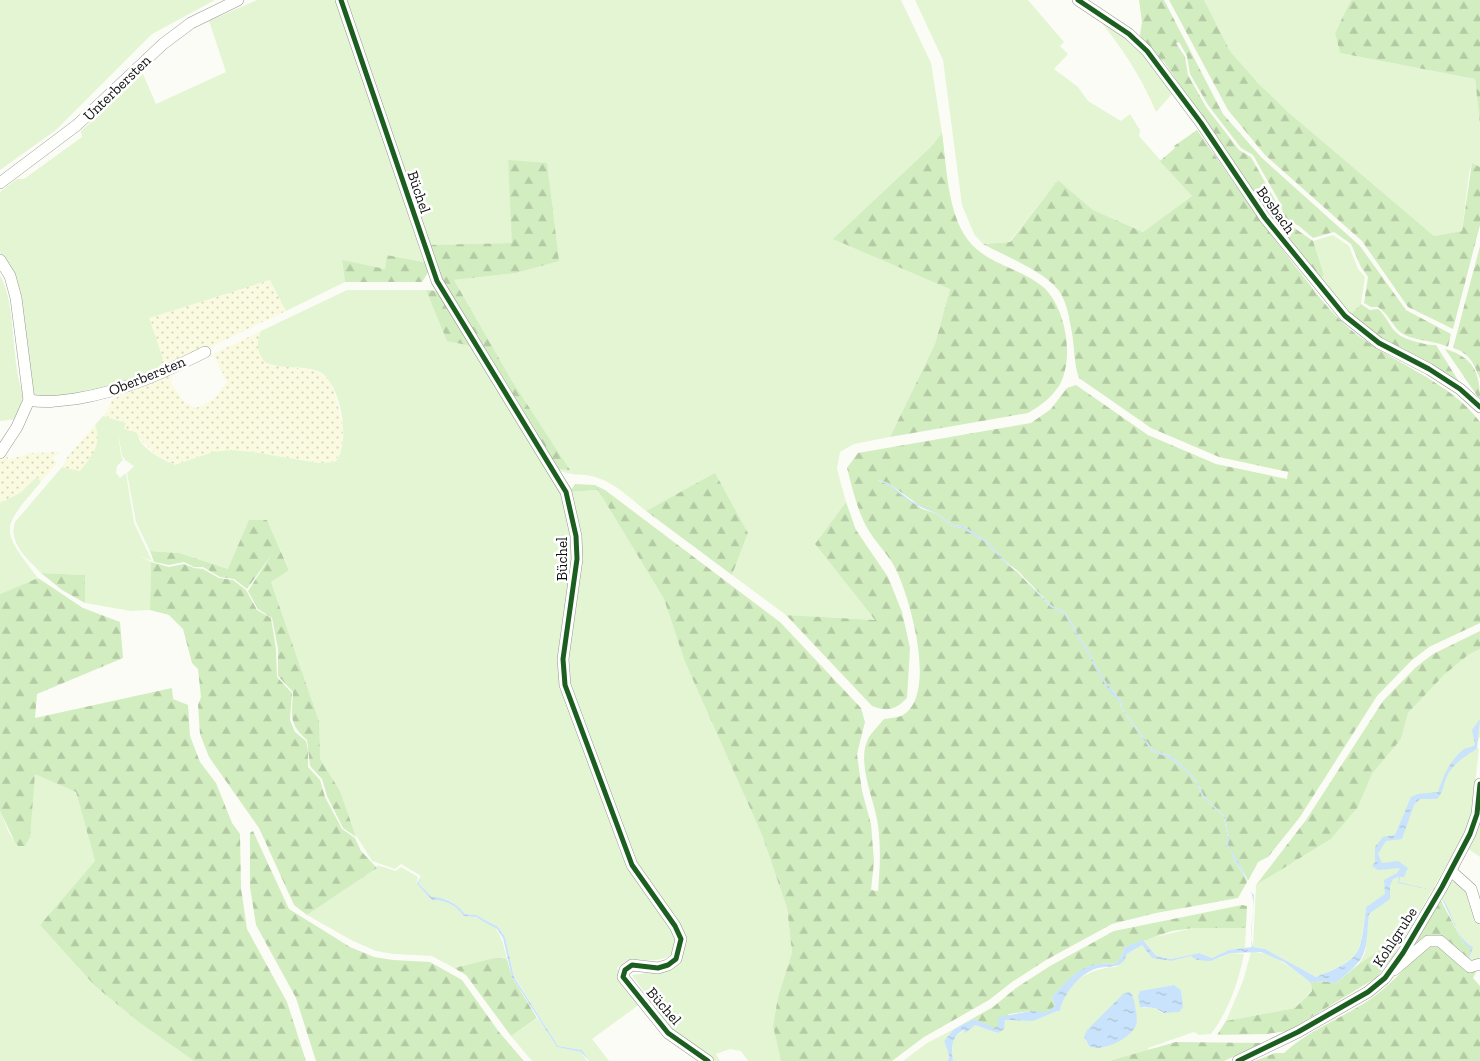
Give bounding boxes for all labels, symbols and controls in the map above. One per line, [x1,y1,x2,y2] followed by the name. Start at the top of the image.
[79,51,155,125] street label: Unterbersten
[403,168,435,216] street label: Büchel
[1253,183,1299,238] street label: Bosbach
[106,352,188,400] street label: Oberbersten
[553,537,571,581] street label: Büchel
[1369,904,1421,970] street label: Kohlgrube
[643,984,685,1028] street label: Büchel

